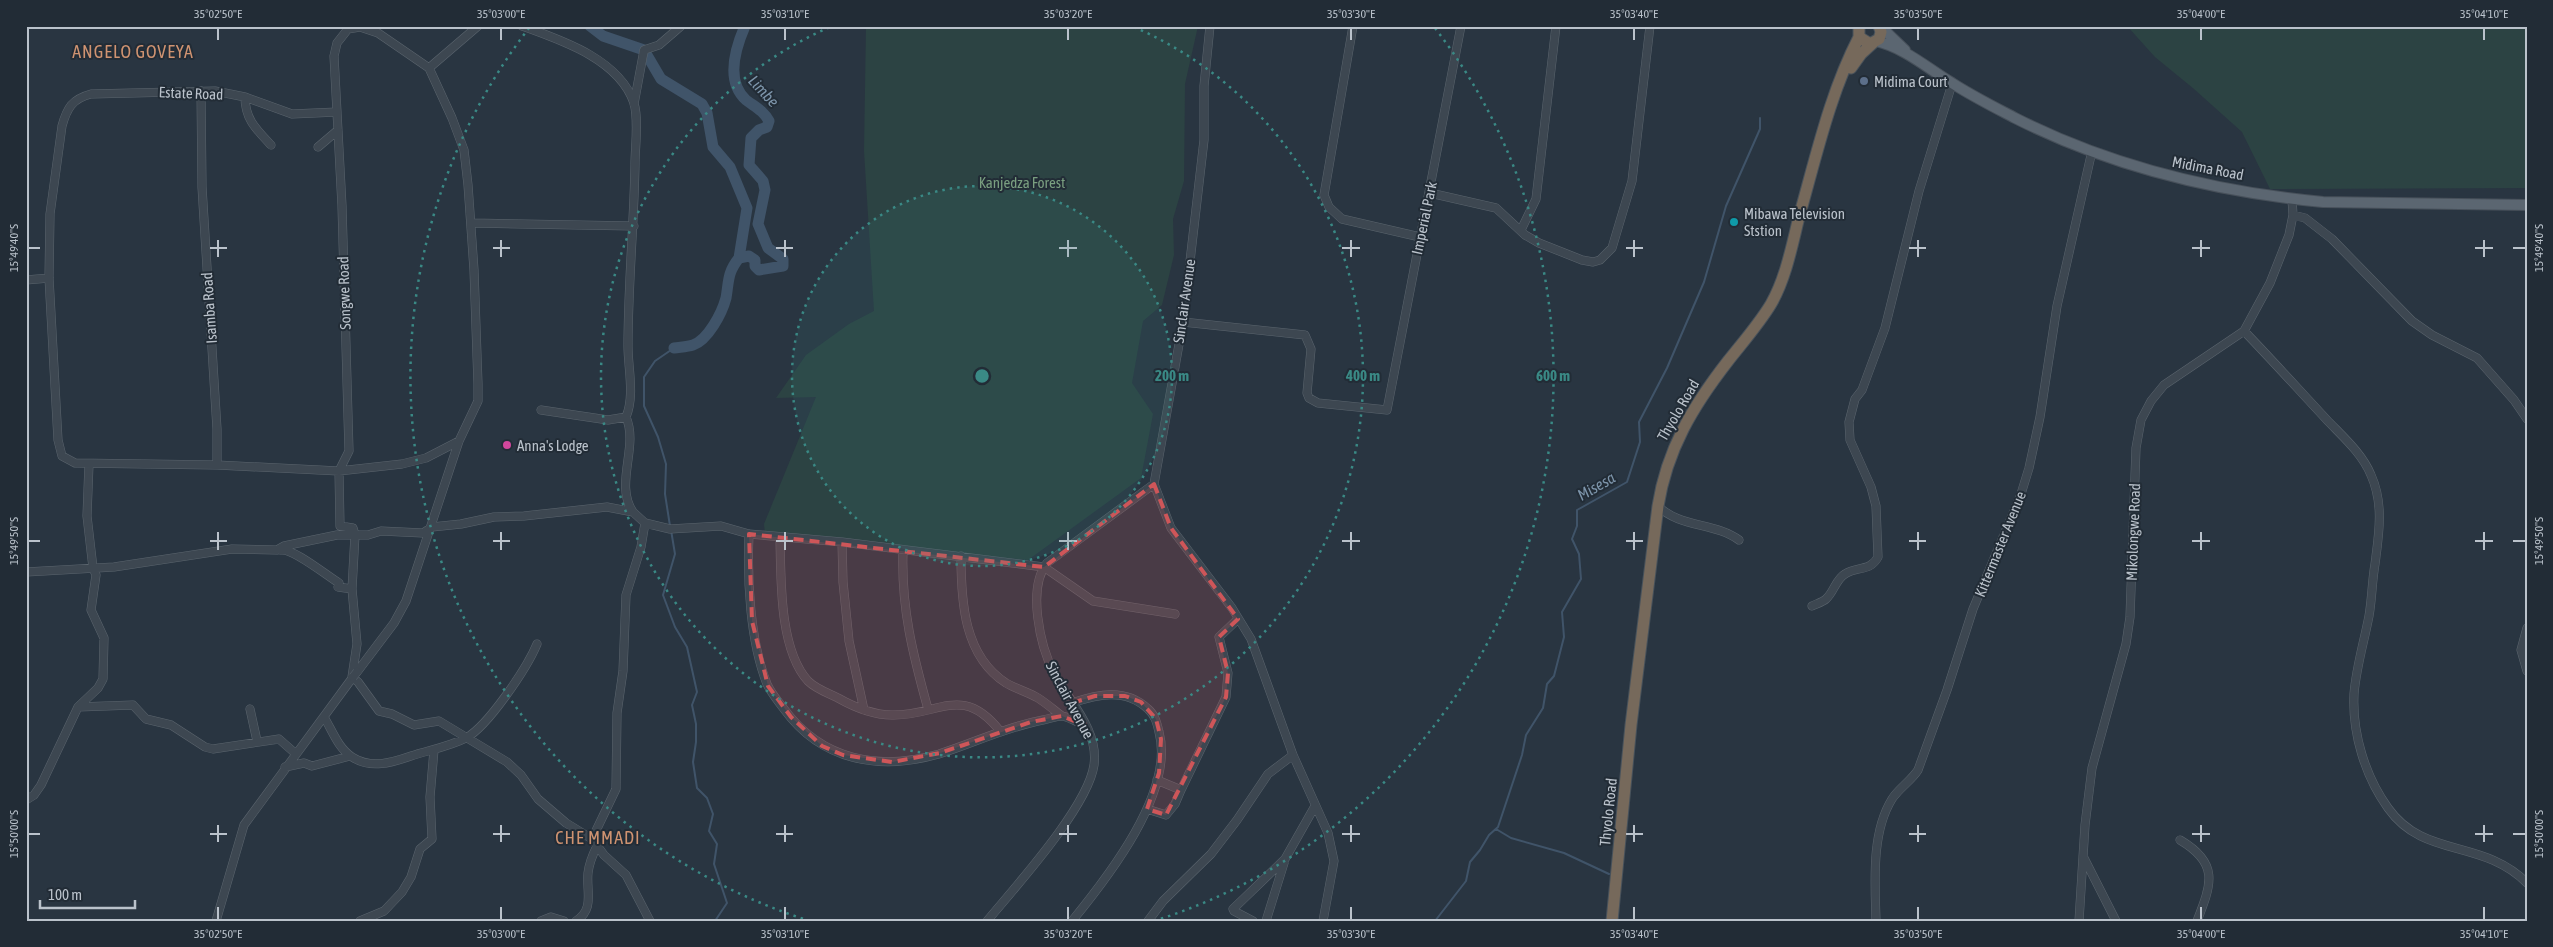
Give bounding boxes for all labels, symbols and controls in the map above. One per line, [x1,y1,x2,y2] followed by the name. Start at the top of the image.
[194,7,242,21] text: 35°02'50"E
[477,7,525,21] text: 35°03'00"E
[761,7,809,21] text: 35°03'10"E
[1044,7,1092,21] text: 35°03'20"E
[1327,7,1375,21] text: 35°03'30"E
[1610,7,1658,21] text: 35°03'40"E
[1894,7,1942,21] text: 35°03'50"E
[2177,7,2225,21] text: 35°04'00"E
[2460,7,2508,21] text: 35°04'10"E
[72,41,194,62] district label: ANGELO GOVEYA
[745,72,783,110] water label: Limbe
[1874,73,1948,90] place label: Midima Court
[1858,75,1870,87] marker: Midima Court
[158,83,224,103] street label: Estate Road
[2171,153,2245,183] street label: Midima Road
[979,174,1065,191] park label: Kanjedza Forest
[1408,179,1440,256] street label: Imperial Park
[1744,205,1845,239] place label: Mibawa Television Ststion
[1728,216,1740,228] marker: Mibawa Television Ststion
[7,224,21,272] text: 15°49'40"S
[2532,224,2546,272] text: 15°49'40"S
[334,256,354,330] street label: Songwe Road
[1170,258,1198,344] street label: Sinclair Avenue
[198,272,220,344] street label: Isamba Road
[973,367,991,385] centre of rings
[1155,367,1189,384] text: 200 m
[1345,367,1380,384] text: 400 m
[1536,367,1570,384] text: 600 m
[1654,376,1702,444] street label: Thyolo Road
[517,437,589,454] place label: Anna's Lodge
[501,439,513,451] marker: Anna's Lodge
[1574,468,1618,504] water label: Misesa
[2123,483,2143,581] street label: Mikolongwe Road
[1971,488,2029,599] street label: Kittermaster Avenue
[7,517,21,565] text: 15°49'50"S
[2532,517,2546,565] text: 15°49'50"S
[1043,658,1098,742] street label: Sinclair Avenue
[1596,777,1620,847] street label: Thyolo Road
[7,810,21,858] text: 15°50'00"S
[2532,810,2546,858] text: 15°50'00"S
[555,827,641,848] district label: CHE MMADI
[40,877,135,909] scale bar
[48,886,82,903] text: 100 m
[194,927,242,941] text: 35°02'50"E
[477,927,525,941] text: 35°03'00"E
[761,927,809,941] text: 35°03'10"E
[1044,927,1092,941] text: 35°03'20"E
[1327,927,1375,941] text: 35°03'30"E
[1610,927,1658,941] text: 35°03'40"E
[1894,927,1942,941] text: 35°03'50"E
[2177,927,2225,941] text: 35°04'00"E
[2460,927,2508,941] text: 35°04'10"E

